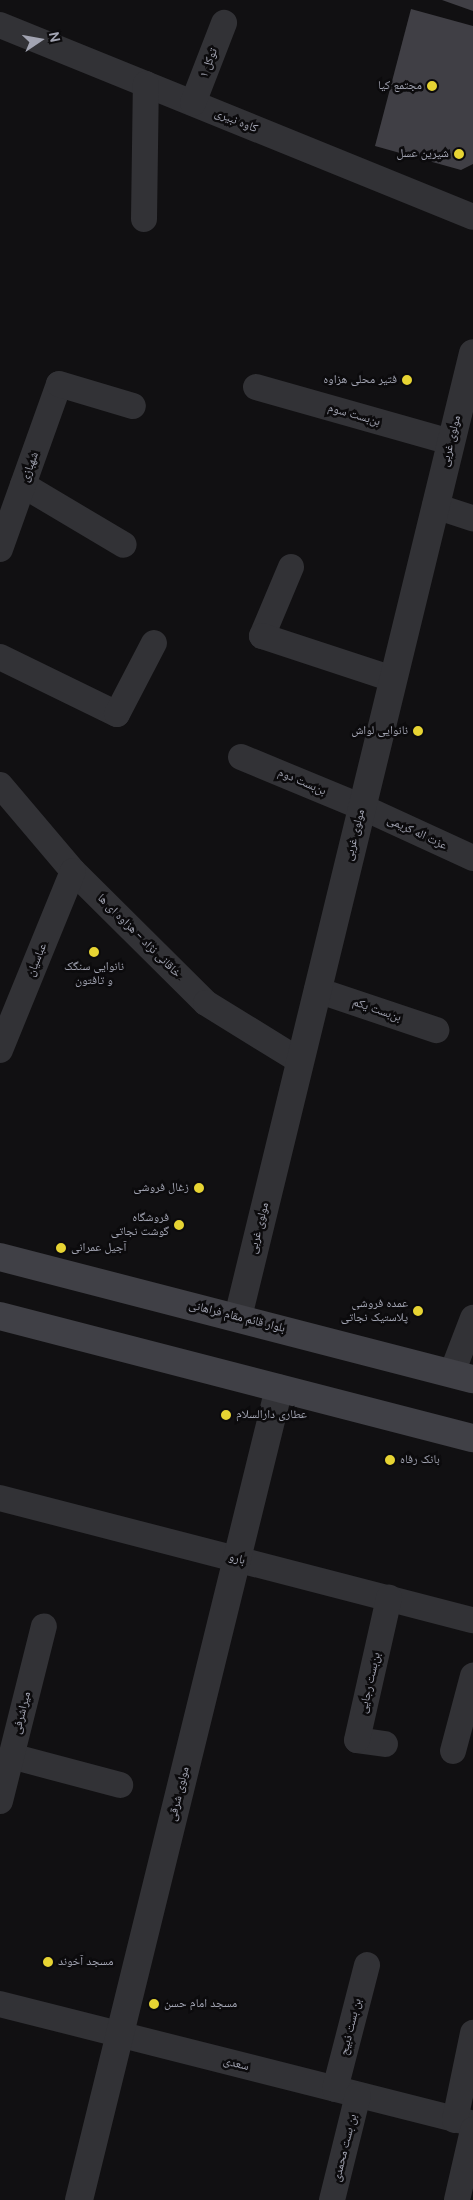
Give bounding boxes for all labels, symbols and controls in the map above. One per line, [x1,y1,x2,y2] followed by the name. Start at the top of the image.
[15,15,65,65] north arrow
[45,30,65,44] text: N
[197,46,221,80] street label: توکل ۱
[378,79,422,93] place label: مجتمع کیا
[426,80,438,92] marker: مجتمع کیا
[212,106,260,136] street label: کاوه نبیری
[397,147,449,161] place label: شیرین عسل
[453,148,465,160] marker: شیرین عسل
[323,373,397,387] place label: فتیر محلی هزاوه
[401,374,413,386] marker: فتیر محلی هزاوه
[326,401,382,429] street label: بن‌بست سوم
[438,414,464,468] street label: مولوی غربی
[18,450,42,484] street label: شهبازی
[351,724,408,738] place label: نانوایی لواش
[412,725,424,737] marker: نانوایی لواش
[276,765,328,799] street label: بن‌بست دوم
[342,808,368,862] street label: مولوی غربی
[385,813,449,853] street label: عزت اله کریمی
[94,891,184,981] street label: خاقانی نژاد - هزاوه ای ها
[24,941,50,979] street label: عباسیان
[88,946,100,958] marker: نانوایی سنگک و تافتون
[64,960,124,988] place label: نانوایی سنگک و تافتون
[351,995,403,1025] street label: بن‌بست یکم
[133,1181,189,1195] place label: زغال فروشی
[193,1182,205,1194] marker: زغال فروشی
[246,1201,272,1255] street label: مولوی غربی
[111,1211,169,1239] place label: فروشگاه گوشت نجاتی
[173,1219,185,1231] marker: فروشگاه گوشت نجاتی
[71,1241,126,1255] place label: آجیل عمرانی
[55,1242,67,1254] marker: آجیل عمرانی
[341,1297,408,1325] place label: عمده فروشی پلاستیک نجاتی
[187,1298,287,1336] street label: بلوار قائم مقام فراهانی
[412,1305,424,1317] marker: عمده فروشی پلاستیک نجاتی
[236,1408,307,1422] place label: عطاری دارالسلام
[220,1409,232,1421] marker: عطاری دارالسلام
[400,1453,440,1467] place label: بانک رفاه
[384,1454,396,1466] marker: بانک رفاه
[227,1550,247,1568] street label: بارو
[356,1651,384,1715] street label: بن‌بست رجایی
[10,1690,34,1736] street label: میراشرفی
[165,1765,193,1823] street label: مولوی شرقی
[58,1955,113,1969] place label: مسجد آخوند
[42,1956,54,1968] marker: مسجد آخوند
[164,1997,237,2011] place label: مسجد امام حسن
[337,1997,365,2057] street label: بن بست ذبیح
[148,1998,160,2010] marker: مسجد امام حسن
[222,2054,250,2074] street label: سعدی
[330,2113,360,2183] street label: بن بست محمدی

